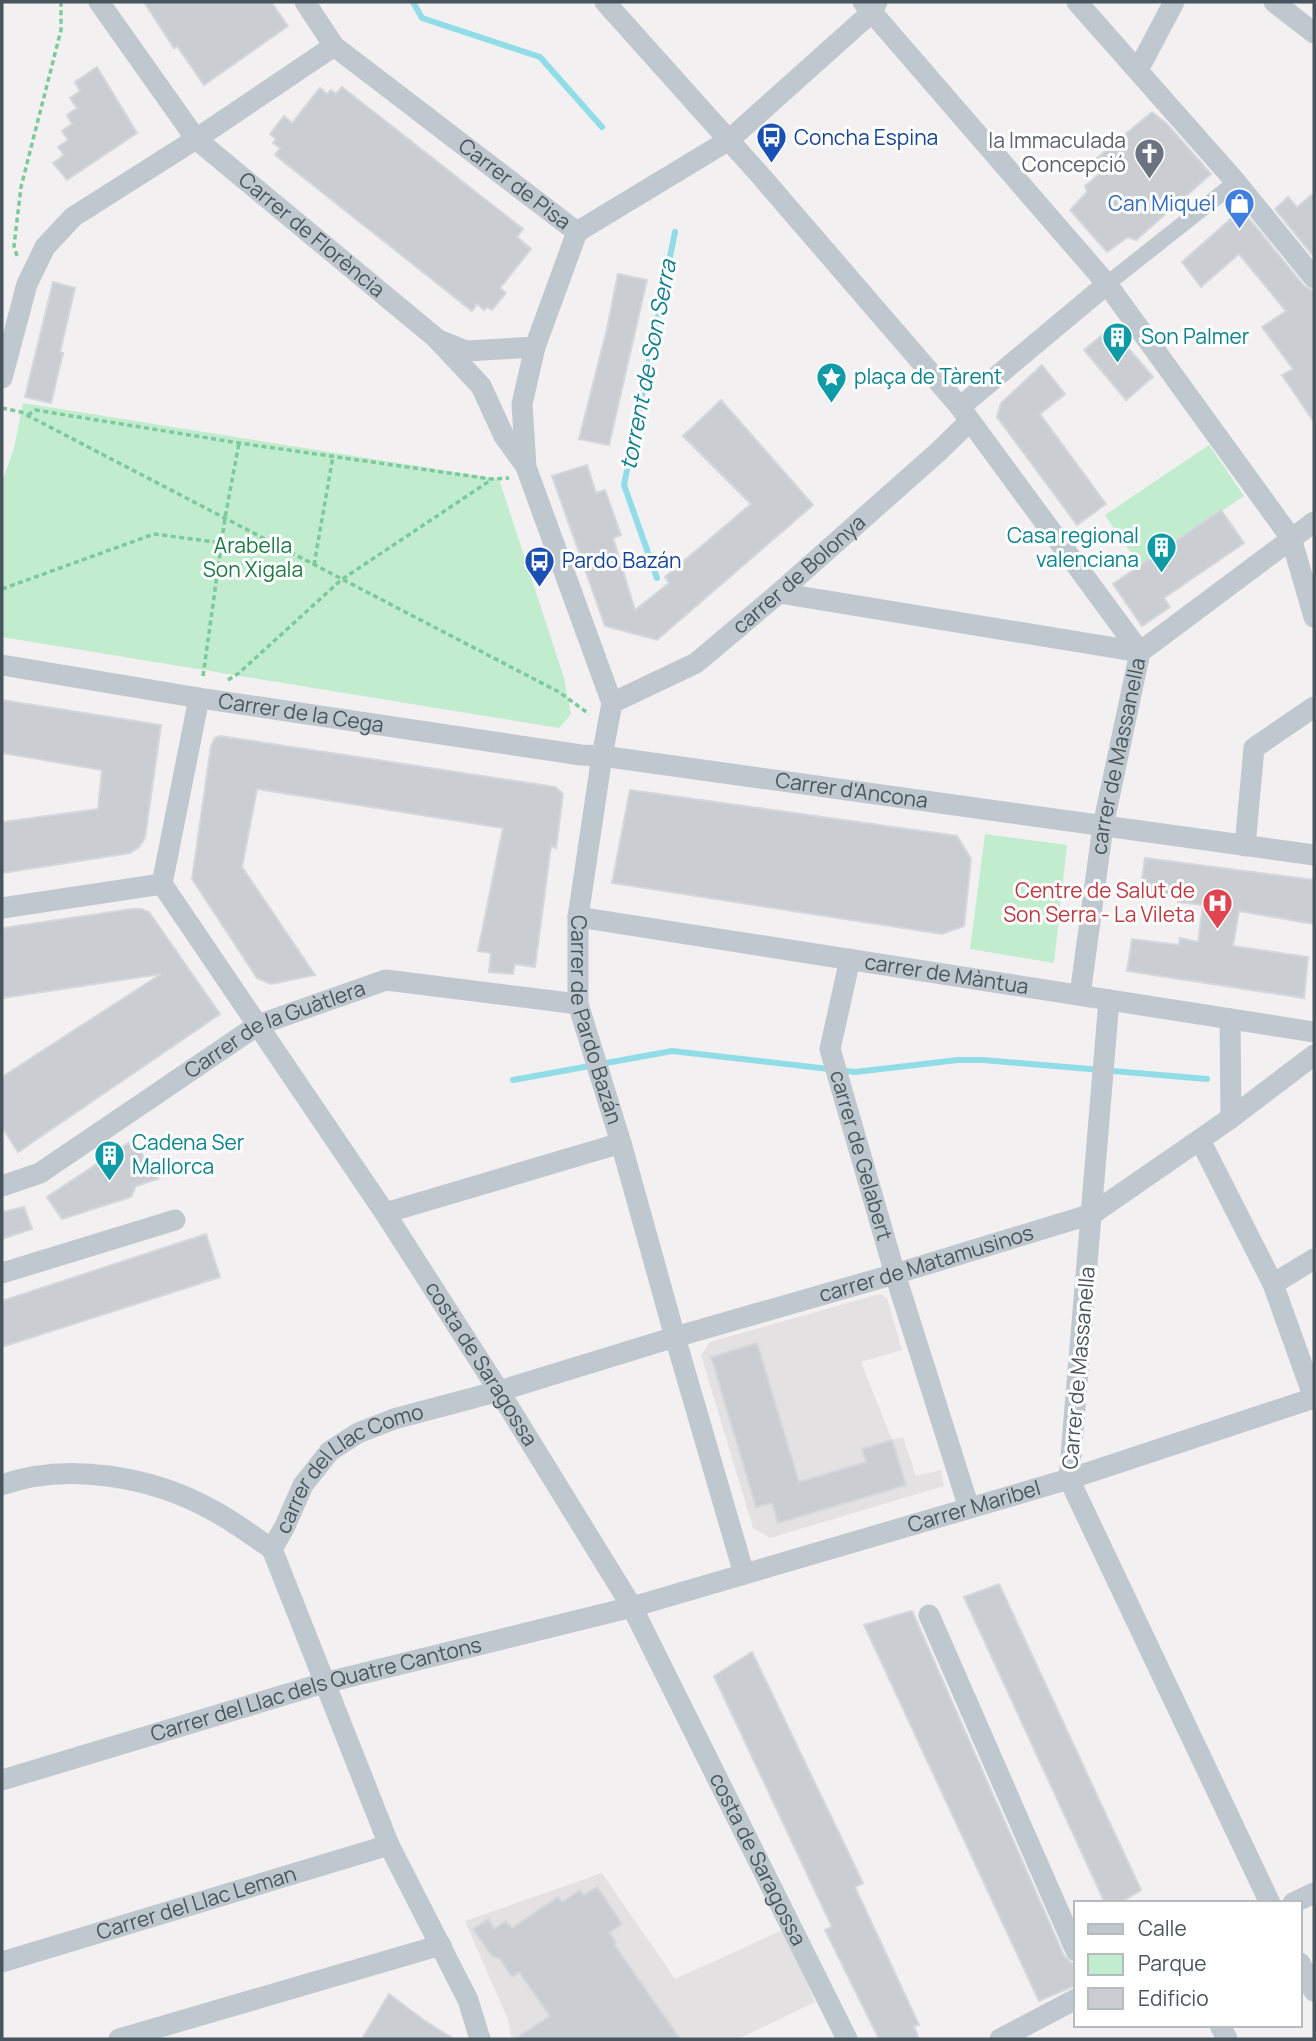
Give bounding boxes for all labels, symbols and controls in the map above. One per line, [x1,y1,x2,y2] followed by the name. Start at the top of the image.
[754,121,788,165] bus stop icon: Concha Espina
[794,123,938,151] place label: Concha Espina
[988,126,1126,178] place label: la Immaculada Concepció
[453,131,577,235] street label: Carrer de Pisa
[1132,136,1166,180] church icon: la Immaculada Concepció
[233,165,391,303] street label: Carrer de Florència
[1222,187,1256,231] shop icon: Can Miquel
[1108,189,1216,217] place label: Can Miquel
[611,256,683,473] water label: torrent de Son Serra
[1101,320,1135,364] building icon: Son Palmer
[1141,322,1250,350] place label: Son Palmer
[814,360,848,404] place icon: plaça de Tàrent
[854,362,1002,390] place label: plaça de Tàrent
[726,508,871,640] street label: carrer de Bolonya
[1007,521,1139,573] place label: Casa regional valenciana
[203,531,303,583] park label: Arabella Son Xigala
[1145,531,1179,575] building icon: Casa regional valenciana
[522,544,556,588] bus stop icon: Pardo Bazán
[562,546,681,574] place label: Pardo Bazán
[1084,655,1151,856] street label: carrer de Massanella
[217,686,386,738] street label: Carrer de la Cega
[774,765,930,814] street label: Carrer d'Ancona
[1003,876,1195,928] place label: Centre de Salut de Son Serra - La Vileta
[1201,886,1235,930] hospital icon: Centre de Salut de Son Serra - La Vileta
[565,915,629,1127] street label: Carrer de Pardo Bazán
[863,947,1031,1000] street label: carrer de Màntua
[178,973,369,1084] street label: Carrer de la Guàtlera
[824,1067,900,1243] street label: carrer de Gelabert
[132,1128,245,1180] place label: Cadena Ser Mallorca
[92,1138,126,1182] building icon: Cadena Ser Mallorca
[815,1218,1037,1308] street label: carrer de Matamusinos
[1055,1265,1101,1471] street label: Carrer de Massanella
[419,1276,545,1451] street label: costa de Saragossa
[269,1397,426,1538] street label: carrer del Llac Como
[904,1473,1044,1539] street label: Carrer Maribel
[147,1630,484,1748] street label: Carrer del Llac dels Quatre Cantons
[704,1768,813,1950] street label: costa de Saragossa
[93,1859,299,1946] street label: Carrer del Llac Leman
[1074,1901,1302,2027] legend
[1138,1914,1187,1942] text: Calle
[1138,1949,1207,1977] text: Parque
[1138,1984,1209,2012] text: Edificio

